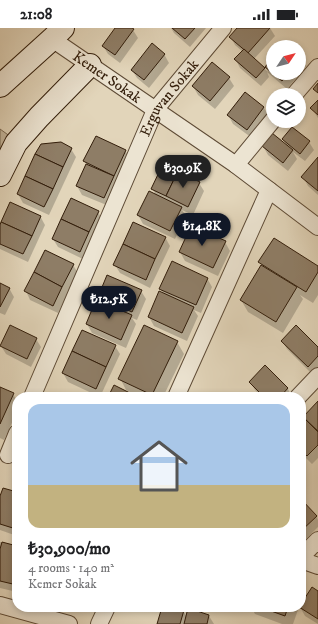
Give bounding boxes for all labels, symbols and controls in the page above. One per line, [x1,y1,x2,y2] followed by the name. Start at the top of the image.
[20,5,52,24] text: 21:08
[266,40,306,80] north arrow
[266,40,306,128] map controls
[69,47,146,107] street label: Kemer Sokak
[135,55,203,139] street label: Erguvan Sokak
[266,88,306,128] button: layers
[150,155,216,189] pin: ₺30.9K
[164,160,202,176] text: ₺30.9K
[169,213,235,247] pin: ₺14.8K
[183,218,221,234] text: ₺14.8K
[76,286,142,320] pin: ₺12.5K
[90,291,128,307] text: ₺12.5K
[123,430,195,502] icon: home
[28,538,110,560] text: ₺30,900/mo
[28,560,114,576] text: 4 rooms · 140 m²
[28,576,97,592] text: Kemer Sokak

